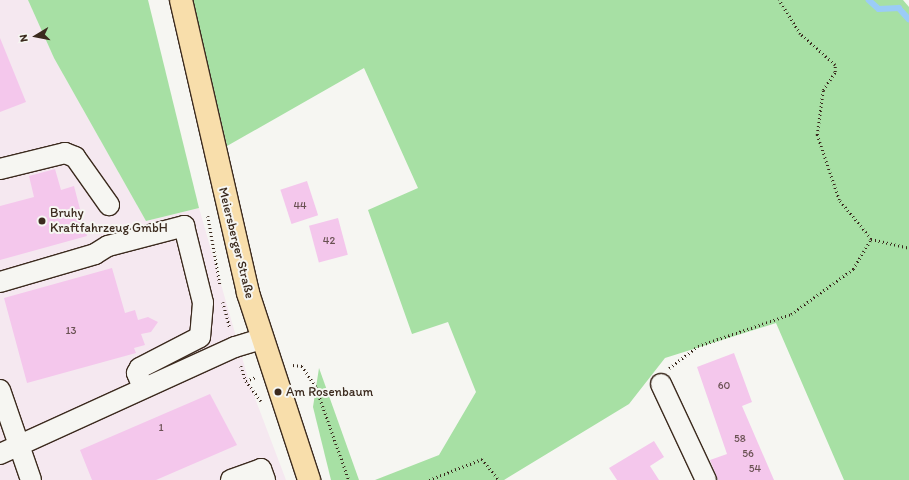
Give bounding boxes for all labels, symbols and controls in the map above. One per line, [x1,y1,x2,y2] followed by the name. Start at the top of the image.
[16,16,56,56] north arrow
[17,33,31,43] text: N
[215,186,257,300] street label: Meiersberger Straße
[293,199,307,213] house number: 44
[50,206,168,237] place label: Bruhy Kraftfahrzeug GmbH
[37,216,47,226] marker: Bruhy Kraftfahrzeug GmbH
[323,234,335,248] house number: 42
[65,324,77,338] house number: 13
[718,379,730,393] house number: 60
[286,384,373,400] place label: Am Rosenbaum
[273,387,283,397] marker: Am Rosenbaum
[158,421,164,435] house number: 1
[734,432,746,446] house number: 58
[742,447,754,461] house number: 56
[749,462,761,476] house number: 54

